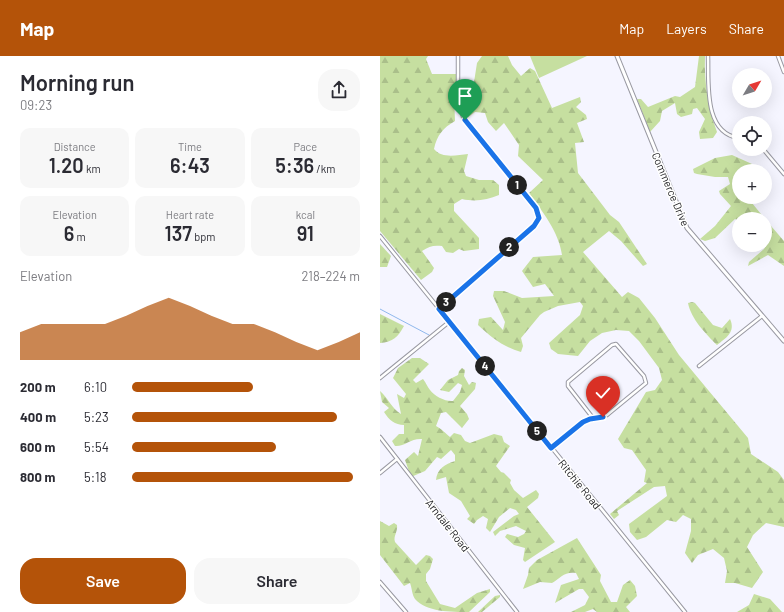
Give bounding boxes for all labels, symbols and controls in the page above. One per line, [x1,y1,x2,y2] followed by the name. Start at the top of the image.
[20,17,54,40] text: Map
[619,20,644,37] text: Map
[666,20,707,37] text: Layers
[729,20,764,37] text: Share
[732,68,772,108] north arrow
[732,68,772,252] map controls
[20,69,134,95] text: Morning run
[318,69,360,111] button: share
[448,79,482,120] pin
[454,85,476,107] icon: arrive
[20,97,52,113] text: 09:23
[732,116,772,156] button: locate
[54,140,96,153] text: Distance
[178,140,202,153] text: Time
[294,140,317,153] text: Pace
[650,150,692,228] street label: Commerce Drive
[49,153,84,177] text: 1.20
[170,153,210,177] text: 6:43
[275,153,314,177] text: 5:36
[84,162,101,175] text: km
[314,162,335,175] text: /km
[732,164,772,204] button: +
[507,175,527,195] pin: 1
[515,178,519,191] text: 1
[53,208,97,221] text: Elevation
[166,208,214,221] text: Heart rate
[296,208,315,221] text: kcal
[732,212,772,252] button: −
[64,221,74,245] text: 6
[165,221,192,245] text: 137
[297,221,314,245] text: 91
[74,230,86,243] text: m
[192,230,215,243] text: bpm
[499,237,519,257] pin: 2
[506,240,512,253] text: 2
[20,268,72,284] text: Elevation
[302,268,360,284] text: 218–224 m
[436,292,456,312] pin: 3
[443,295,449,308] text: 3
[475,356,495,376] pin: 4
[482,359,488,372] text: 4
[586,376,620,417] pin
[20,379,56,395] text: 200 m
[84,379,107,395] text: 6:10
[592,382,614,404] icon: check
[20,409,56,425] text: 400 m
[84,409,109,425] text: 5:23
[527,421,547,441] pin: 5
[534,424,540,437] text: 5
[20,439,55,455] text: 600 m
[84,439,109,455] text: 5:54
[556,457,604,511] street label: Ritchie Road
[20,469,55,485] text: 800 m
[84,469,106,485] text: 5:18
[423,496,473,554] street label: Arndale Road
[20,558,186,604] button: Save
[194,558,360,604] button: Share

